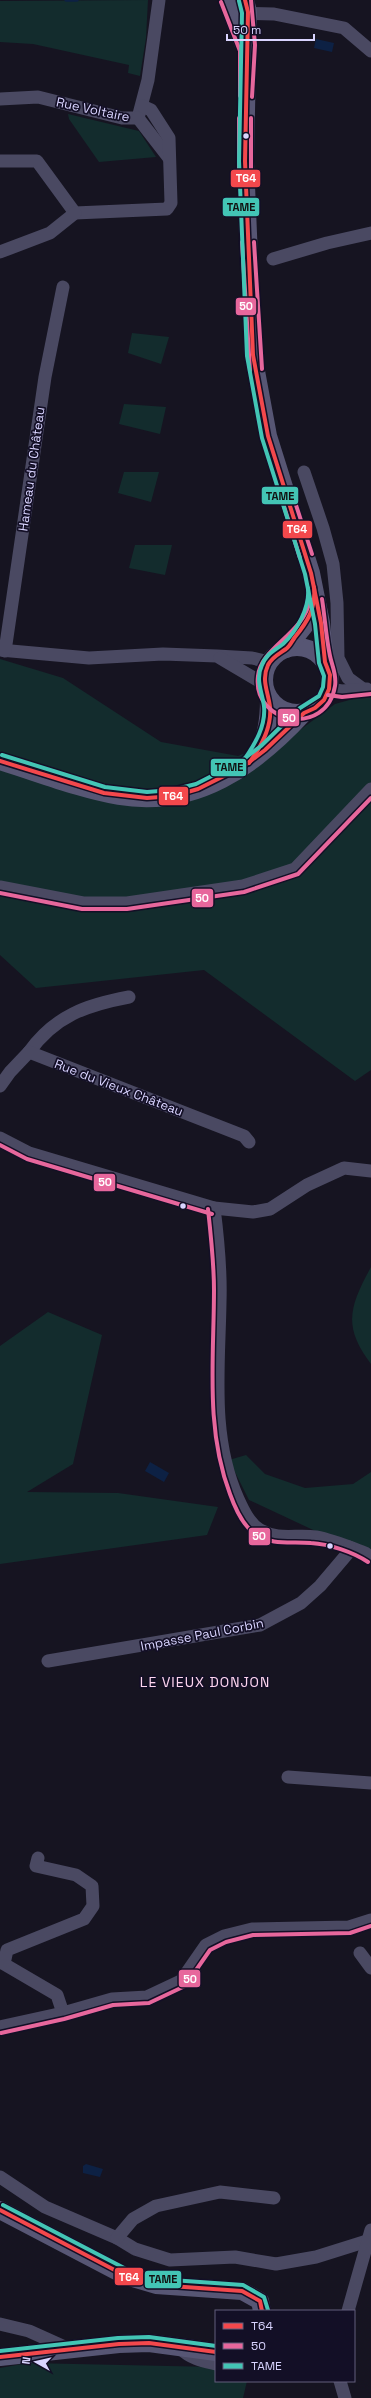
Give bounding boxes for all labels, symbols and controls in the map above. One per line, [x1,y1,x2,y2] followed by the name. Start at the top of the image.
[227,16,314,42] scale bar
[233,22,261,38] text: 50 m
[55,93,131,126] street label: Rue Voltaire
[241,131,251,141] unlabelled marker
[230,169,261,188] line badge: T64
[236,171,256,185] text: T64
[222,197,260,217] line badge: TAME
[227,200,255,214] text: TAME
[235,297,257,316] line badge: 50
[239,299,253,313] text: 50
[14,406,49,532] street label: Hameau du Château
[261,486,299,505] line badge: TAME
[266,489,294,503] text: TAME
[282,520,313,539] line badge: T64
[287,522,307,536] text: T64
[277,708,300,727] line badge: 50
[282,711,296,725] text: 50
[210,758,247,777] line badge: TAME
[215,760,243,774] text: TAME
[158,786,189,806] line badge: T64
[163,789,183,803] text: T64
[191,888,214,908] line badge: 50
[195,891,209,905] text: 50
[52,1055,186,1120] street label: Rue du Vieux Château
[93,1173,116,1192] line badge: 50
[98,1175,112,1189] text: 50
[178,1201,188,1211] unlabelled marker
[248,1527,271,1546] line badge: 50
[252,1529,266,1543] text: 50
[325,1541,335,1551] unlabelled marker
[139,1614,265,1655] street label: Impasse Paul Corbin
[140,1673,270,1691] district label: LE VIEUX DONJON
[178,1969,201,1988] line badge: 50
[183,1972,197,1986] text: 50
[114,2267,144,2286] line badge: T64
[119,2270,139,2284] text: T64
[144,2270,182,2289] line badge: TAME
[149,2272,177,2286] text: TAME
[215,2310,355,2382] legend
[251,2318,273,2334] text: T64
[251,2338,266,2354] text: 50
[16,2342,56,2382] north arrow
[19,2356,34,2365] text: N
[251,2358,282,2374] text: TAME

